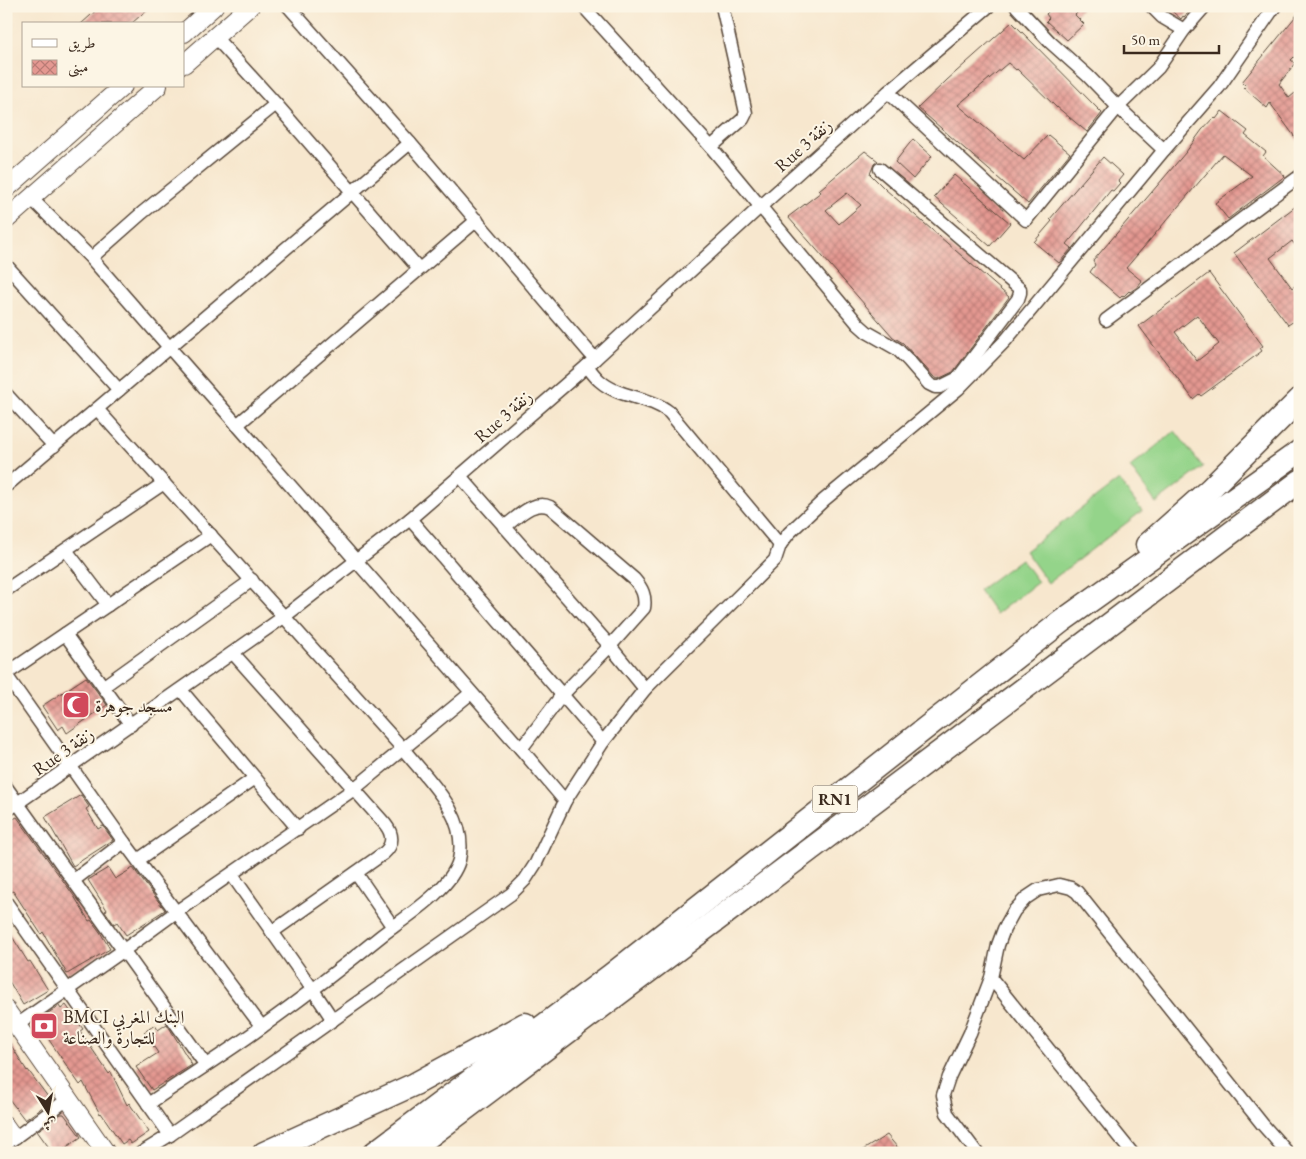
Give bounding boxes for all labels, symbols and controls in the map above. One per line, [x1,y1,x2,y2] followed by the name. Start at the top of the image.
[22,22,185,88] legend
[1124,22,1218,54] scale bar
[1131,30,1160,49] text: 50 m
[68,33,95,53] text: طريق
[68,57,88,78] text: مبنى
[770,113,836,177] street label: Rue 3 زنقة
[469,385,537,447] street label: Rue 3 زنقة
[61,690,91,720] mosque icon: مسجد جوهرة
[95,694,173,718] place label: مسجد جوهرة
[28,722,98,780] street label: Rue 3 زنقة
[812,786,858,812] road number: RN1
[63,1005,184,1049] place label: BMCI البنك المغربي للتجارة والصناعة
[29,1011,59,1041] bank icon: BMCI البنك المغربي للتجارة والصناعة
[22,1086,72,1136] north arrow
[42,1115,59,1135] text: ش

